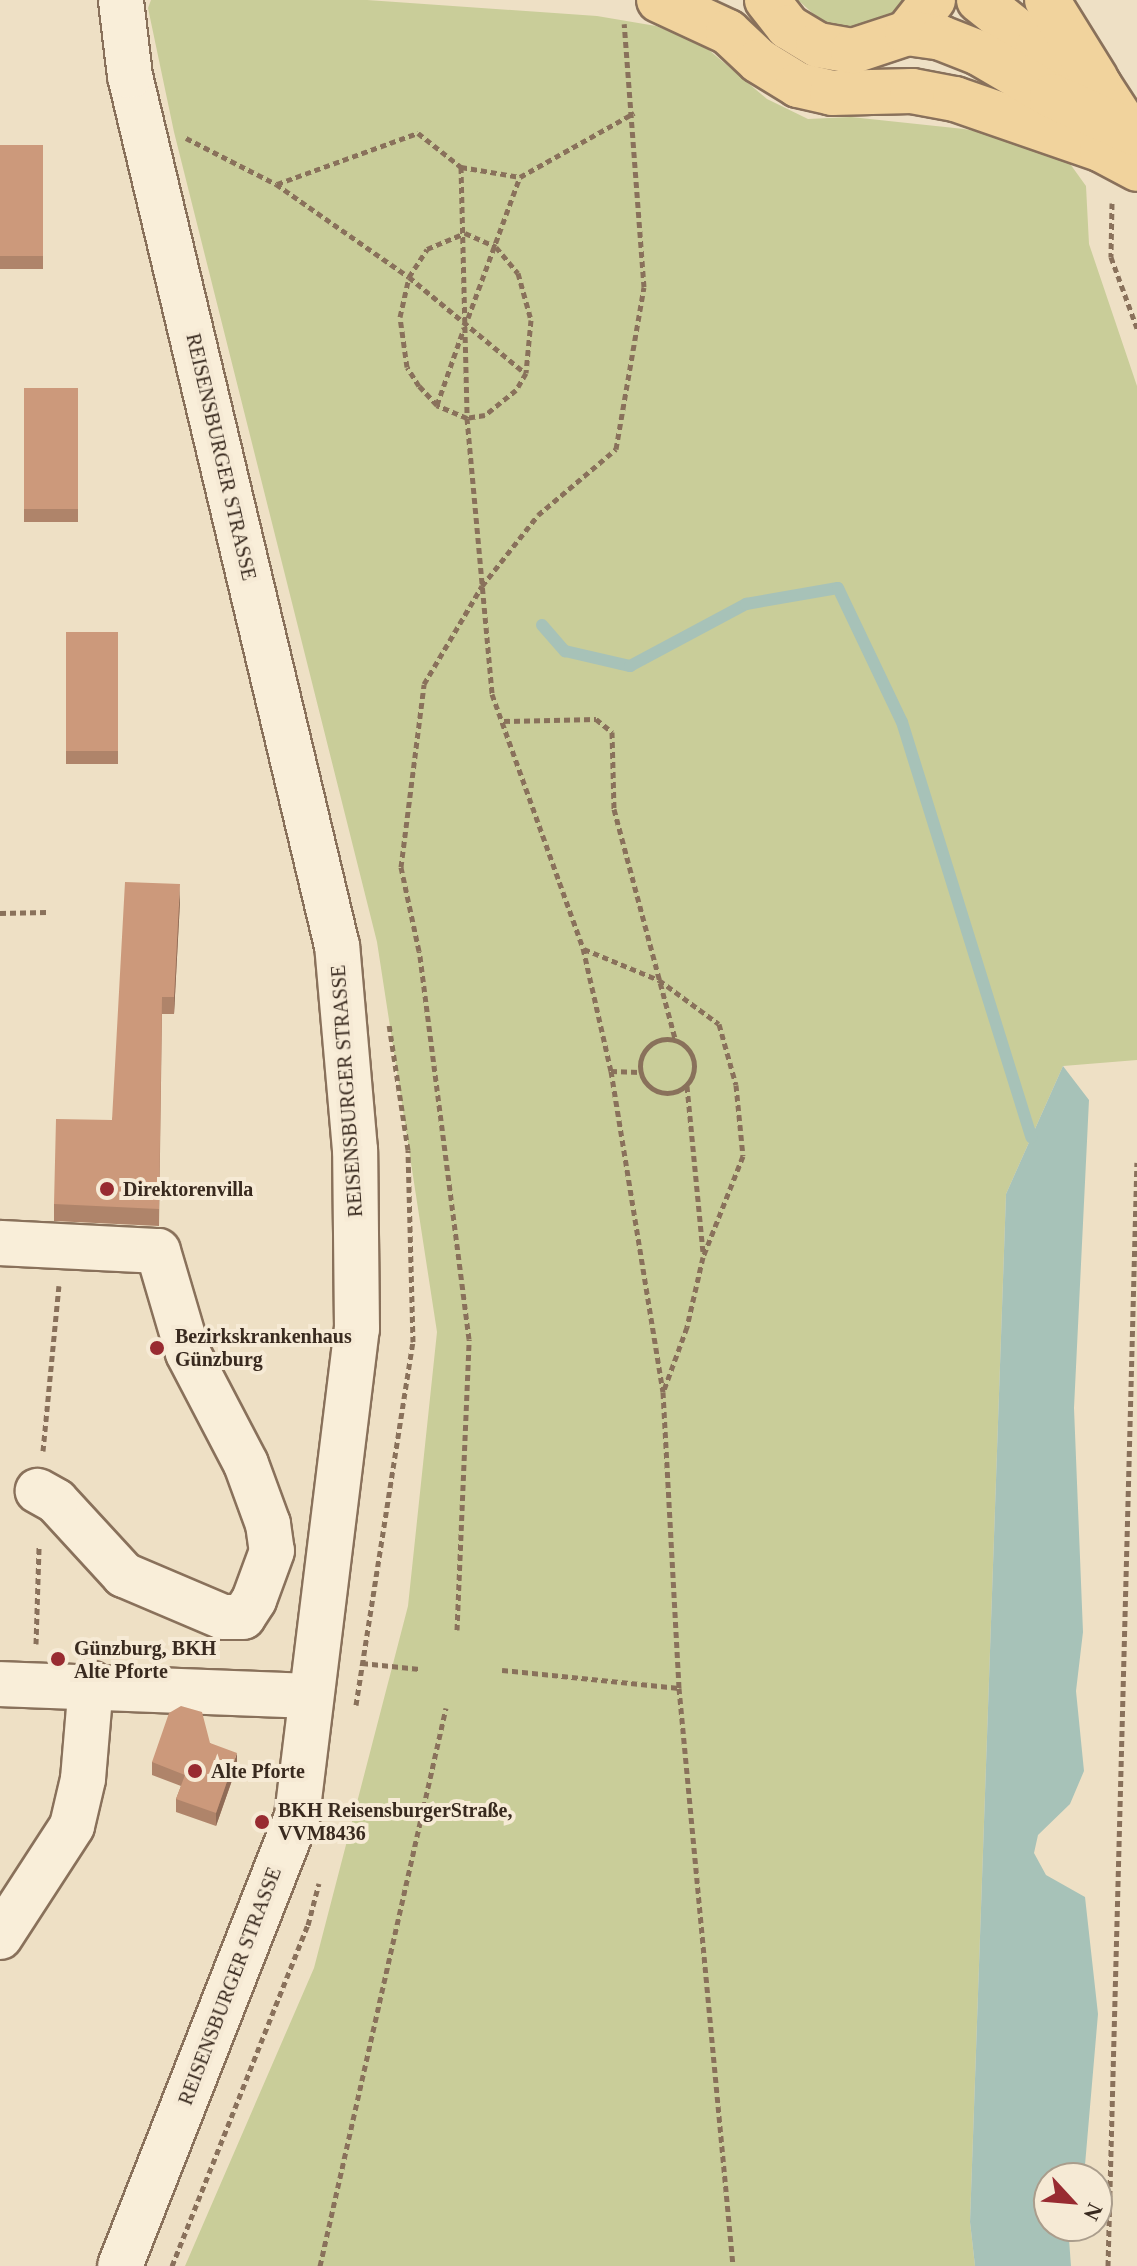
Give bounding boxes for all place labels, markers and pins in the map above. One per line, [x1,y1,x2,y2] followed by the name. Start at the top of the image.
[123,1177,253,1201] place label: Direktorenvilla
[98,1180,116,1198] marker: Direktorenvilla
[175,1324,352,1371] place label: Bezirkskrankenhaus Günzburg
[146,1337,168,1359] marker: Bezirkskrankenhaus Günzburg
[74,1636,216,1683] place label: Günzburg, BKH Alte Pforte
[49,1650,67,1668] marker: Günzburg, BKH Alte Pforte
[211,1759,305,1783] place label: Alte Pforte
[186,1762,204,1780] marker: Alte Pforte
[278,1798,512,1845] place label: BKH ReisensburgerStraße, VVM8436
[253,1813,271,1831] marker: BKH ReisensburgerStraße, VVM8436

